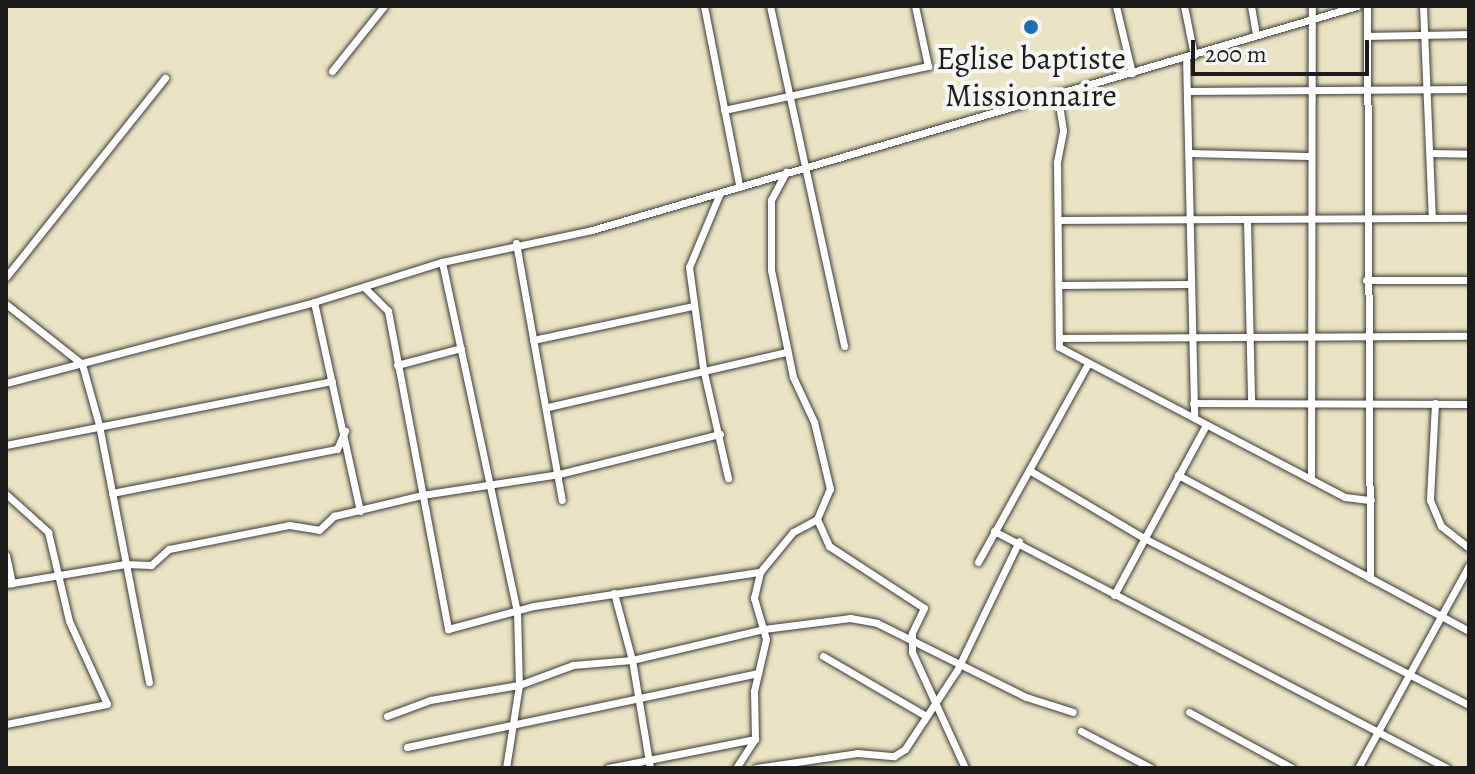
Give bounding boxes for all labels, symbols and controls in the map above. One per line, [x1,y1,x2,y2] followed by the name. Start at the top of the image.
[1022,18,1040,36] marker: Eglise baptiste Missionnaire
[1195,24,1373,74] scale bar
[1205,38,1267,70] text: 200 m
[936,40,1126,115] place label: Eglise baptiste Missionnaire

